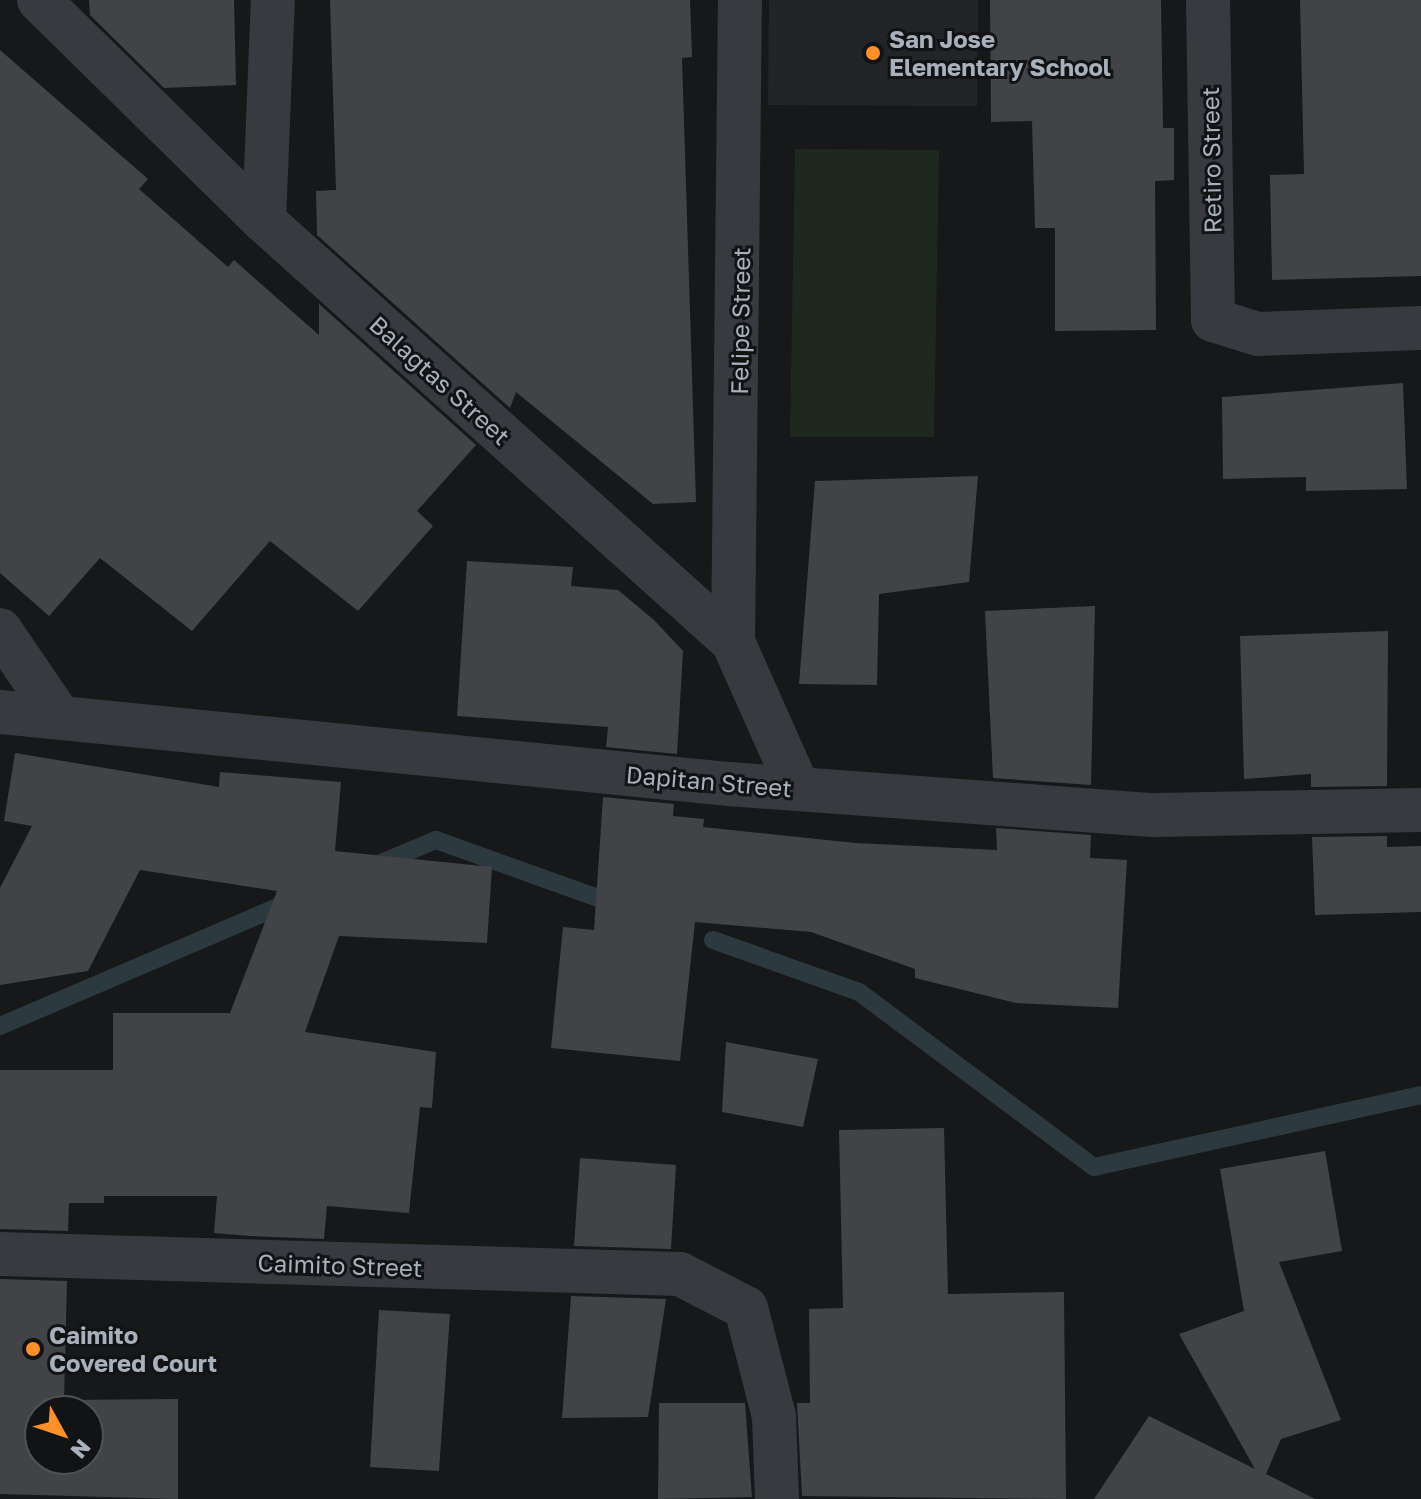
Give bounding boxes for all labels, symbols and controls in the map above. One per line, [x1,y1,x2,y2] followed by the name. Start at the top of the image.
[889,25,1111,81] place label: San Jose Elementary School
[864,44,882,62] marker: San Jose Elementary School
[1195,86,1227,234] street label: Retiro Street
[724,247,756,395] street label: Felipe Street
[364,310,516,450] street label: Balagtas Street
[625,759,793,803] street label: Dapitan Street
[257,1248,423,1282] street label: Caimito Street
[49,1321,217,1377] place label: Caimito Covered Court
[24,1340,42,1358] marker: Caimito Covered Court
[24,1395,104,1475] north arrow
[66,1434,97,1465] text: N

